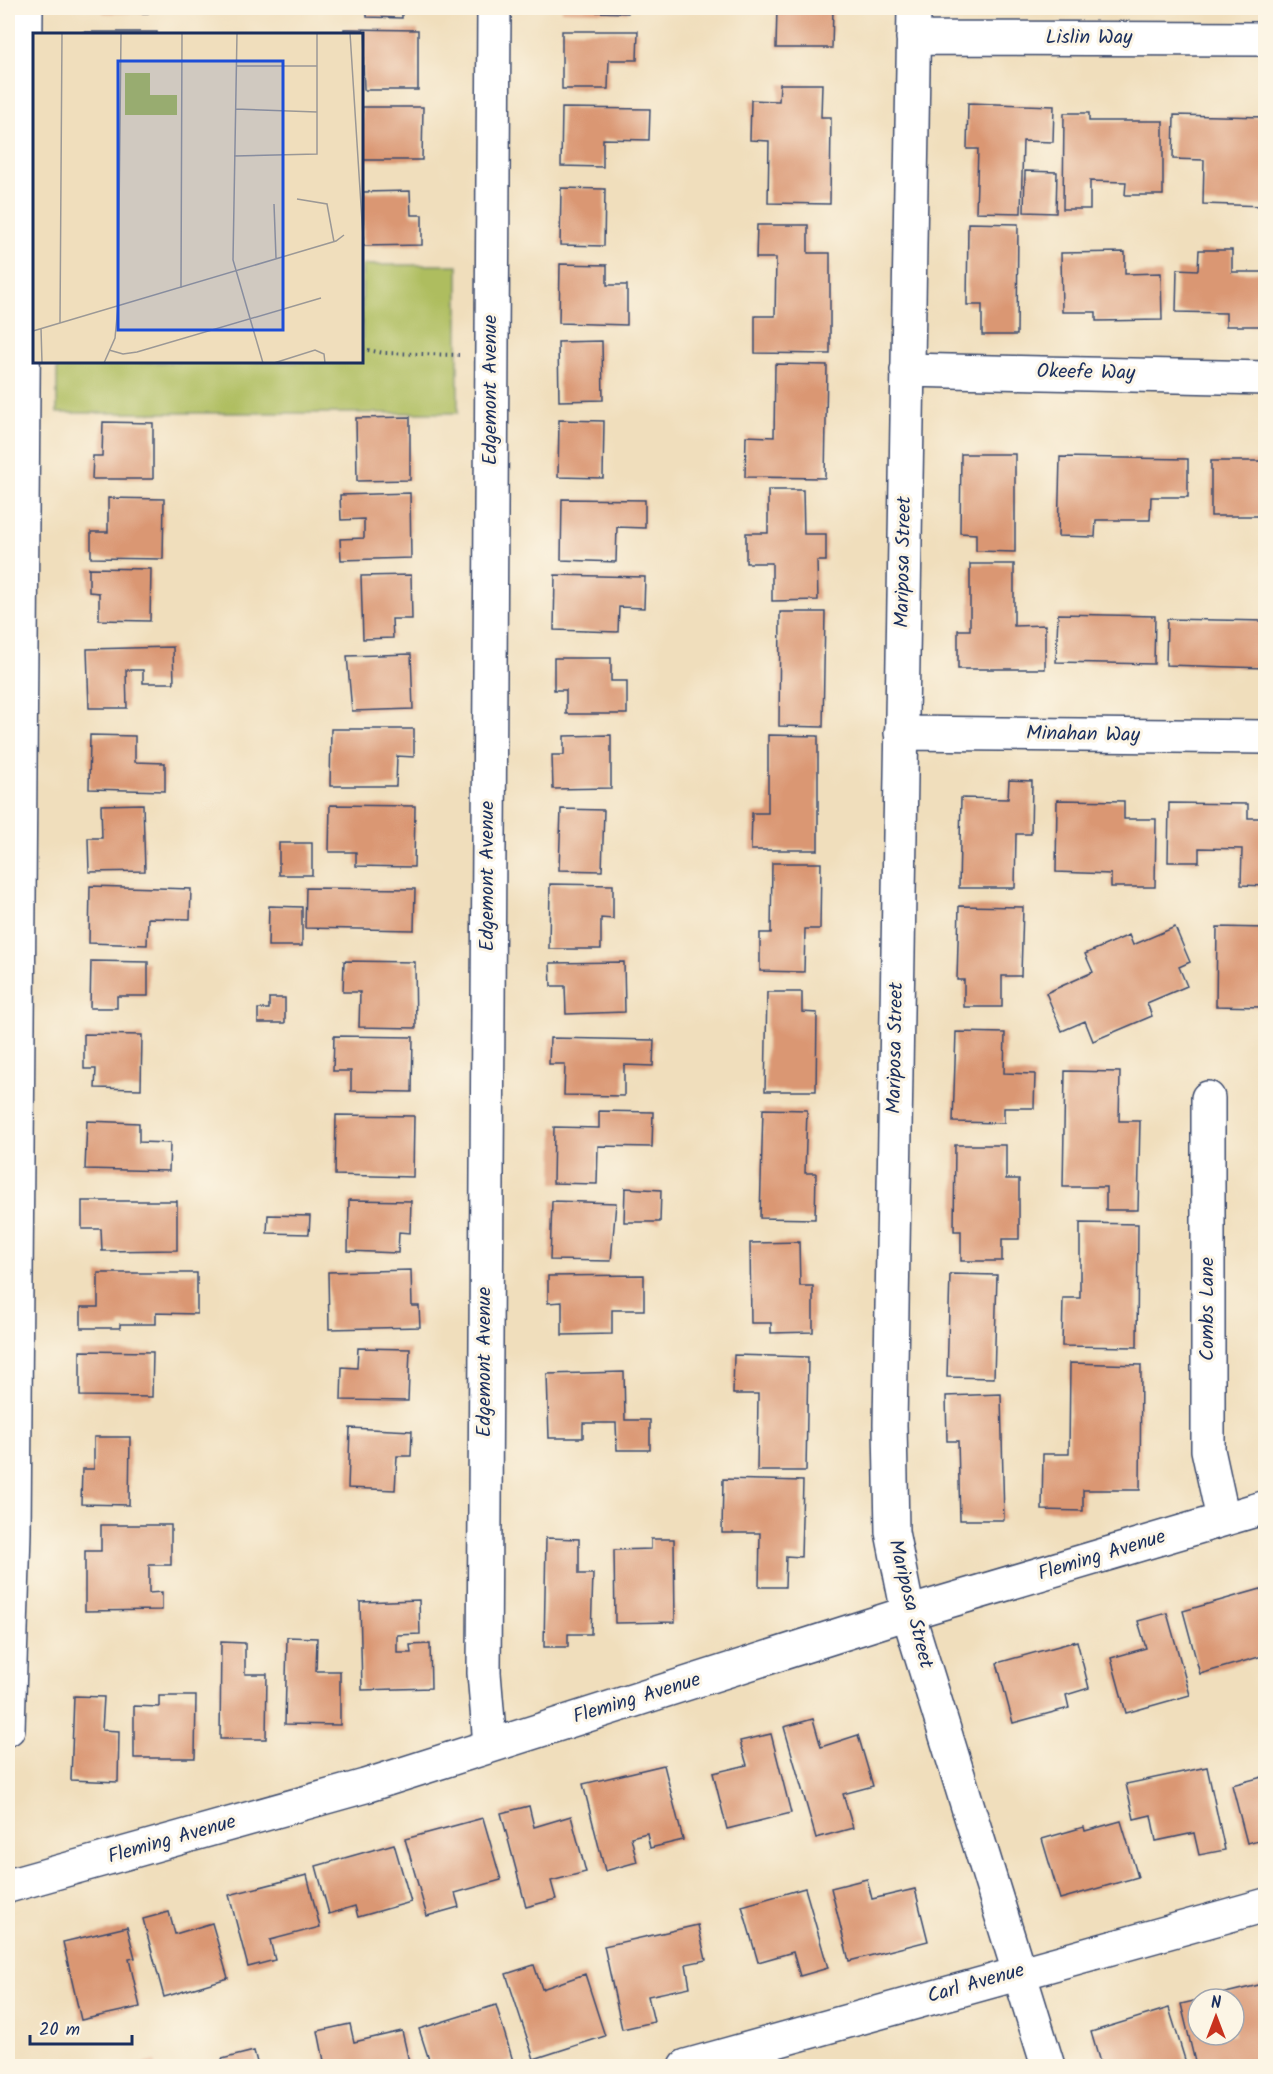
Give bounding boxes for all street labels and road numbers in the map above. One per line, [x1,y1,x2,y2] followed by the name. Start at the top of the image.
[1046,22,1133,54] street label: Lislin Way
[475,315,507,465] street label: Edgemont Avenue
[1036,356,1136,390] street label: Okeefe Way
[887,496,921,628] street label: Mariposa Street
[1026,718,1141,752] street label: Minahan Way
[472,801,504,951] street label: Edgemont Avenue
[879,982,913,1114] street label: Mariposa Street
[1192,1257,1224,1361] street label: Combs Lane
[469,1287,501,1437] street label: Edgemont Avenue
[1034,1521,1170,1591] street label: Fleming Avenue
[879,1536,942,1672] street label: Mariposa Street
[569,1664,705,1734] street label: Fleming Avenue
[104,1806,240,1874] street label: Fleming Avenue
[924,1955,1028,2013] street label: Carl Avenue

